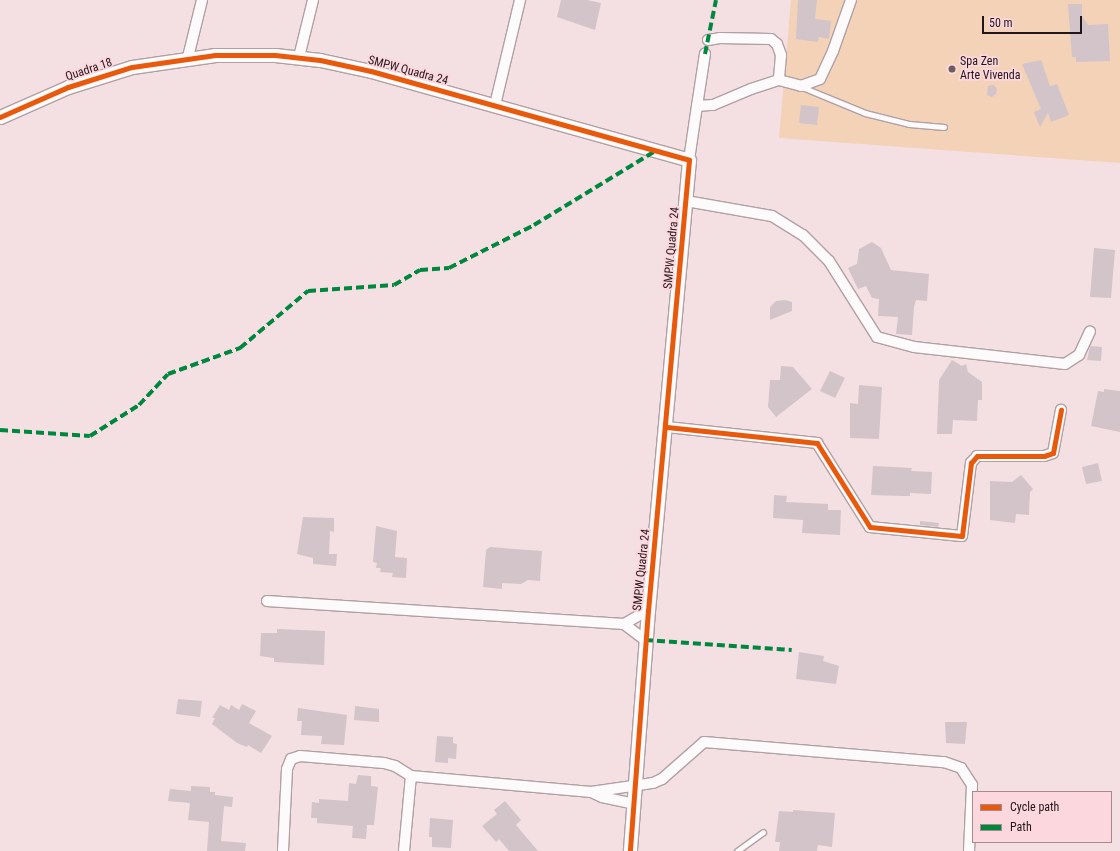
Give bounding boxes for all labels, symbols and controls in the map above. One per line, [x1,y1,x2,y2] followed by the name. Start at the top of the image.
[984,8,1084,34] scale bar
[989,16,1013,30] text: 50 m
[366,53,450,89] street label: SMPW Quadra 24
[960,55,1020,83] place label: Spa Zen Arte Vivenda
[64,56,114,84] street label: Quadra 18
[947,64,957,74] marker: Spa Zen Arte Vivenda
[661,206,683,290] street label: SMPW Quadra 24
[631,528,653,612] street label: SMPW Quadra 24
[972,791,1112,843] legend
[1010,800,1059,814] text: Cycle path
[1010,820,1032,834] text: Path

